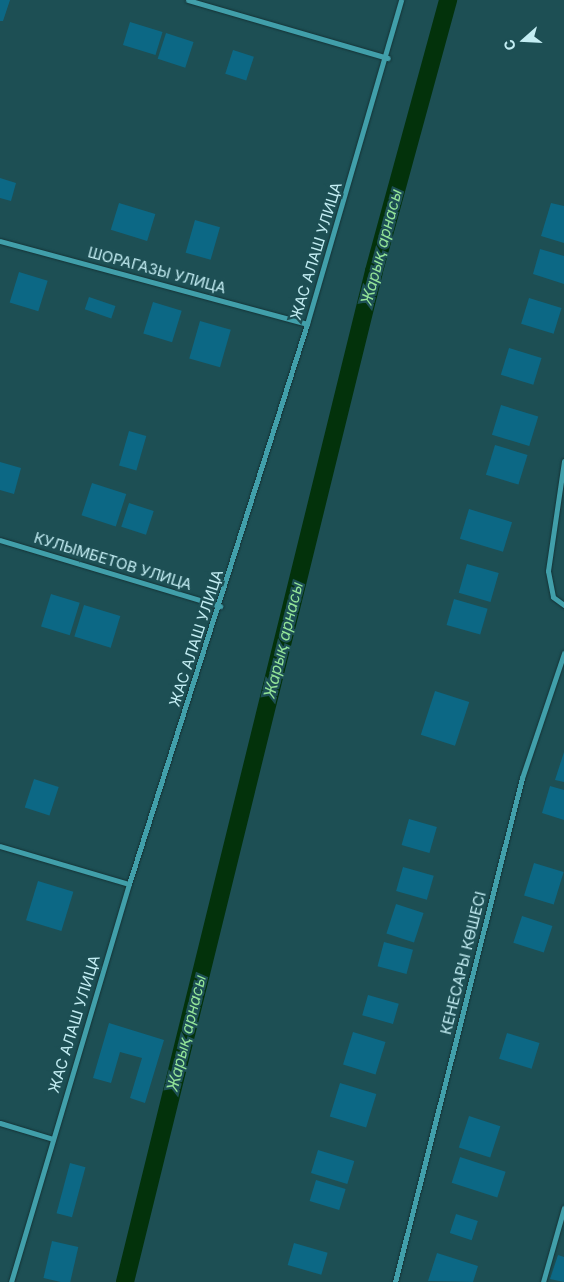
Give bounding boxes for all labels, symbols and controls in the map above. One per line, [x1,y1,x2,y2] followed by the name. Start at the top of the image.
[499,15,549,65] north arrow
[500,37,519,53] text: С
[286,180,346,322] street label: ЖАС АЛАШ УЛИЦА
[356,187,406,307] water label: Жарық арнасы
[86,243,228,297] street label: ШОРАГАЗЫ УЛИЦА
[32,528,194,594] street label: КУЛЫМБЕТОВ УЛИЦА
[165,567,227,709] street label: ЖАС АЛАШ УЛИЦА
[259,580,307,700] water label: Жарық арнасы
[437,890,489,1036] street label: КЕНЕСАРЫ КӨШЕСІ
[44,953,104,1095] street label: ЖАС АЛАШ УЛИЦА
[162,973,210,1093] water label: Жарық арнасы

